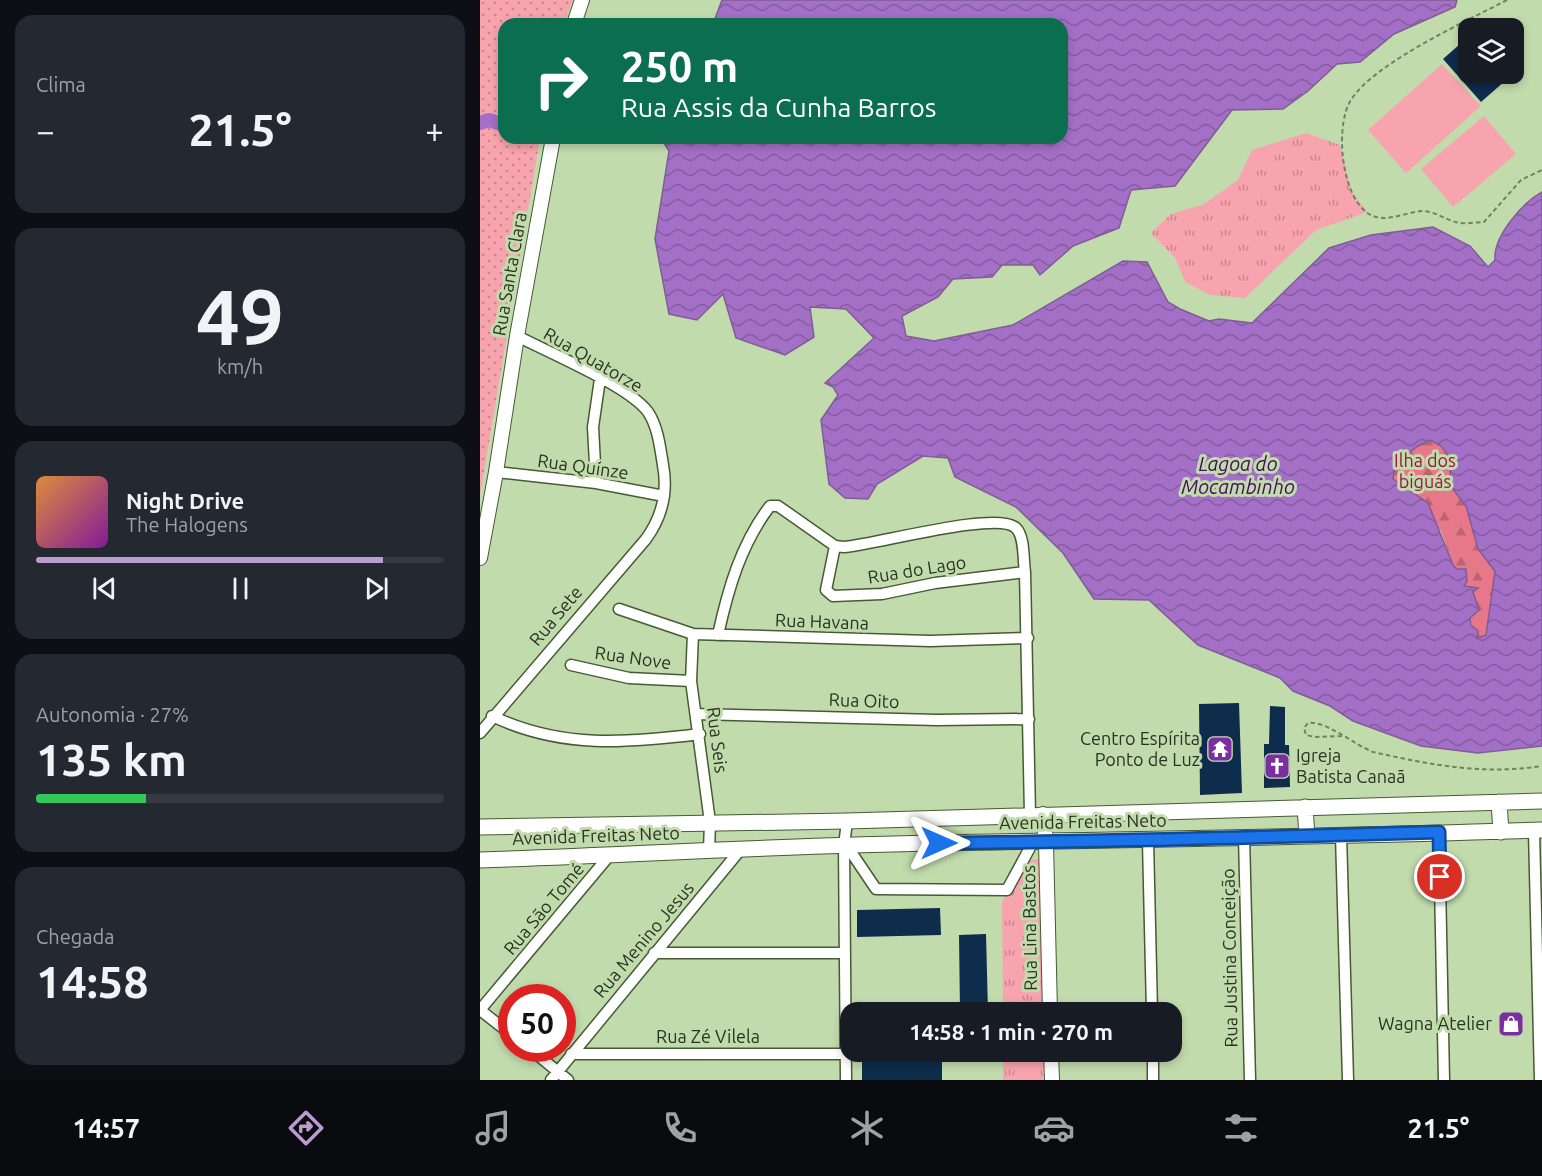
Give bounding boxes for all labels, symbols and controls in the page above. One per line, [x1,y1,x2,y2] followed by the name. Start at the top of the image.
[1458,18,1524,84] map controls
[1458,18,1524,84] button: layers
[522,42,600,120] icon: right
[621,43,738,90] text: 250 m
[36,73,86,96] text: Clima
[621,92,937,122] text: Rua Assis da Cunha Barros
[188,104,292,155] text: 21.5°
[36,112,55,149] text: −
[425,112,444,149] text: +
[488,210,530,337] street label: Rua Santa Clara
[196,272,284,360] text: 49
[540,323,646,396] street label: Rua Quatorze
[217,355,263,378] text: km/h
[536,450,630,483] street label: Rua Quinze
[1394,450,1456,491] park label: Ilha dos biguás
[1181,452,1295,498] water label: Lagoa do Mocambinho
[126,488,244,513] text: Night Drive
[126,513,248,536] text: The Halogens
[866,551,967,587] street label: Rua do Lago
[88,572,121,605] icon: previous
[224,572,257,605] icon: pause
[360,572,393,605] icon: next
[525,582,586,649] street label: Rua Sete
[775,609,869,633] street label: Rua Havana
[594,642,673,672] street label: Rua Nove
[828,689,900,711] street label: Rua Oito
[36,703,189,726] text: Autonomia · 27%
[704,706,732,774] street label: Rua Seis
[1080,728,1200,769] place label: Centro Espírita Ponto de Luz
[36,734,187,785] text: 135 km
[1205,734,1235,764] temple icon: Centro Espírita Ponto de Luz
[1296,745,1405,786] place label: Igreja Batista Canaã
[1262,751,1292,781] church icon: Igreja Batista Canaã
[999,810,1167,832] street label: Avenida Freitas Neto
[907,811,971,875] position arrow
[512,822,680,848] street label: Avenida Freitas Neto
[1414,851,1465,902] pin
[499,859,587,958] street label: Rua São Tomé
[1423,860,1456,893] icon: arrive
[1018,865,1040,991] street label: Rua Lina Bastos
[1217,868,1241,1048] street label: Rua Justina Conceição
[589,877,698,1001] street label: Rua Menino Jesus
[36,925,114,948] text: Chegada
[36,956,149,1007] text: 14:58
[498,984,576,1062] speed limit sign: 50
[1496,1009,1526,1039] shop icon: Wagna Atelier
[1378,1013,1492,1033] place label: Wagna Atelier
[909,1019,1113,1044] text: 14:58 · 1 min · 270 m
[656,1026,760,1046] street label: Rua Zé Vilela
[285,1107,327,1149] icon: directions
[472,1107,514,1149] icon: music
[659,1107,701,1149] icon: phone
[846,1107,888,1149] icon: climate
[1033,1107,1075,1149] icon: car
[1220,1107,1262,1149] icon: filters
[73,1113,140,1143] text: 14:57
[1408,1113,1469,1143] text: 21.5°

